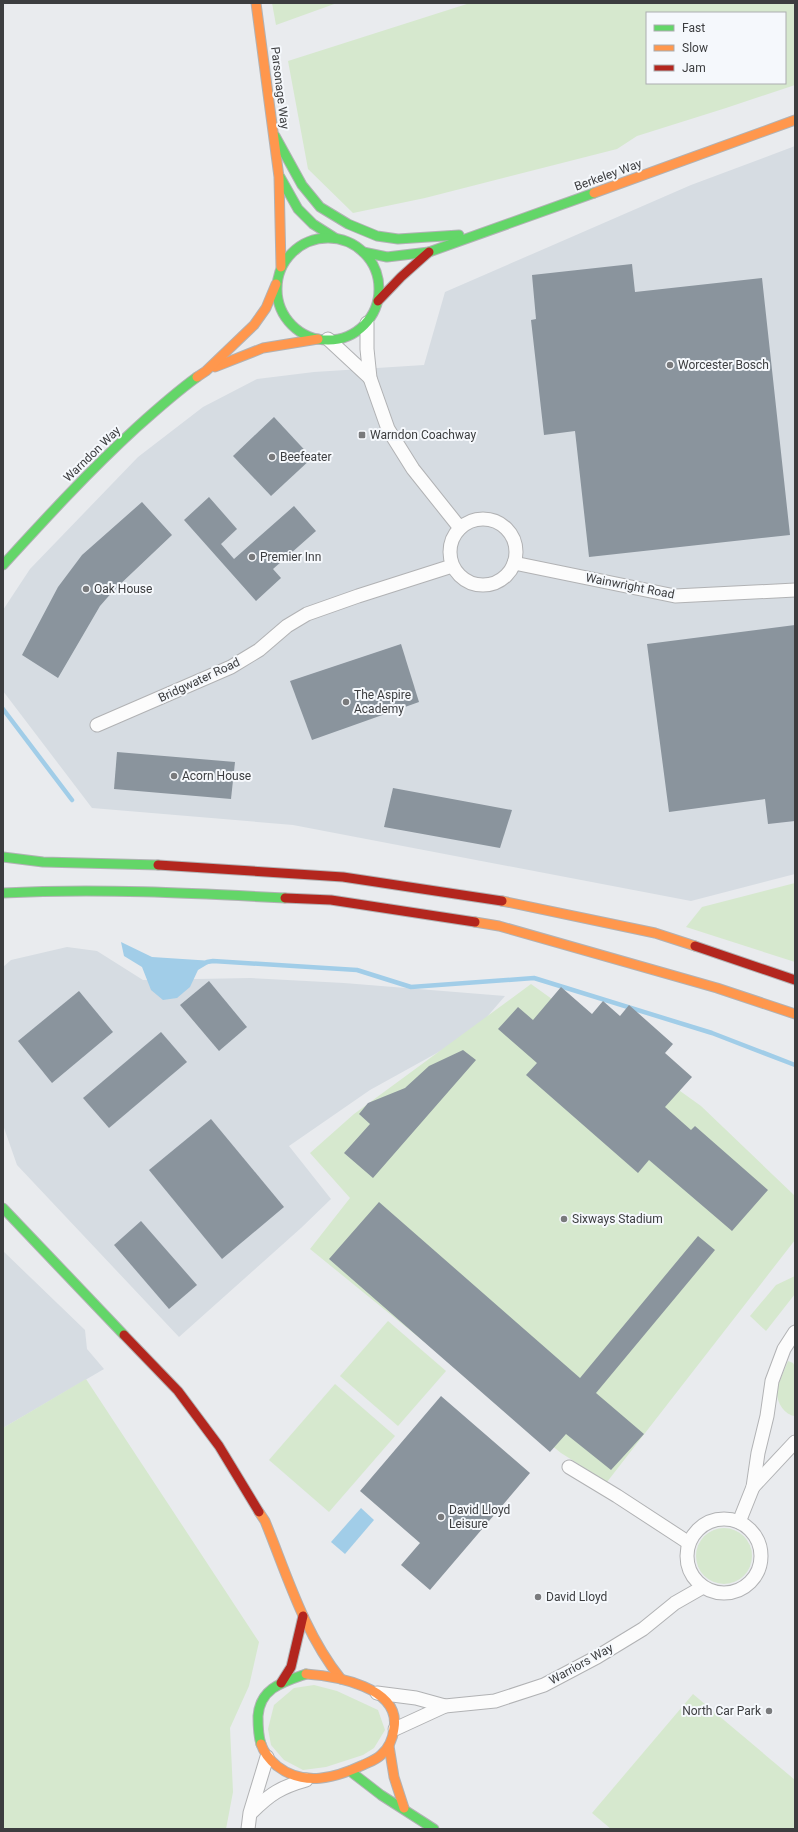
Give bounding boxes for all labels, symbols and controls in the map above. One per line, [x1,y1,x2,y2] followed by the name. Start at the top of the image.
[646,12,786,84] legend
[682,21,705,35] text: Fast
[682,41,708,55] text: Slow
[268,46,292,130] street label: Parsonage Way
[682,61,706,75] text: Jam
[572,156,644,194] street label: Berkeley Way
[678,358,769,372] place label: Worcester Bosch
[665,360,675,370] marker: Worcester Bosch
[61,423,124,485] street label: Warndon Way
[370,428,476,442] place label: Warndon Coachway
[357,430,367,440] marker: Warndon Coachway
[280,450,331,464] place label: Beefeater
[267,452,277,462] marker: Beefeater
[260,550,321,564] place label: Premier Inn
[247,552,257,562] marker: Premier Inn
[584,571,676,601] street label: Wainwright Road
[94,582,152,596] place label: Oak House
[81,584,91,594] marker: Oak House
[156,655,242,705] street label: Bridgwater Road
[354,688,411,716] place label: The Aspire Academy
[341,697,351,707] marker: The Aspire Academy
[182,769,251,783] place label: Acorn House
[169,771,179,781] marker: Acorn House
[572,1212,663,1226] place label: Sixways Stadium
[559,1214,569,1224] marker: Sixways Stadium
[449,1503,510,1531] place label: David Lloyd Leisure
[436,1512,446,1522] marker: David Lloyd Leisure
[546,1590,607,1604] place label: David Lloyd
[533,1592,543,1602] marker: David Lloyd
[547,1641,616,1687] street label: Warriors Way
[682,1704,762,1718] place label: North Car Park
[764,1706,774,1716] marker: North Car Park

